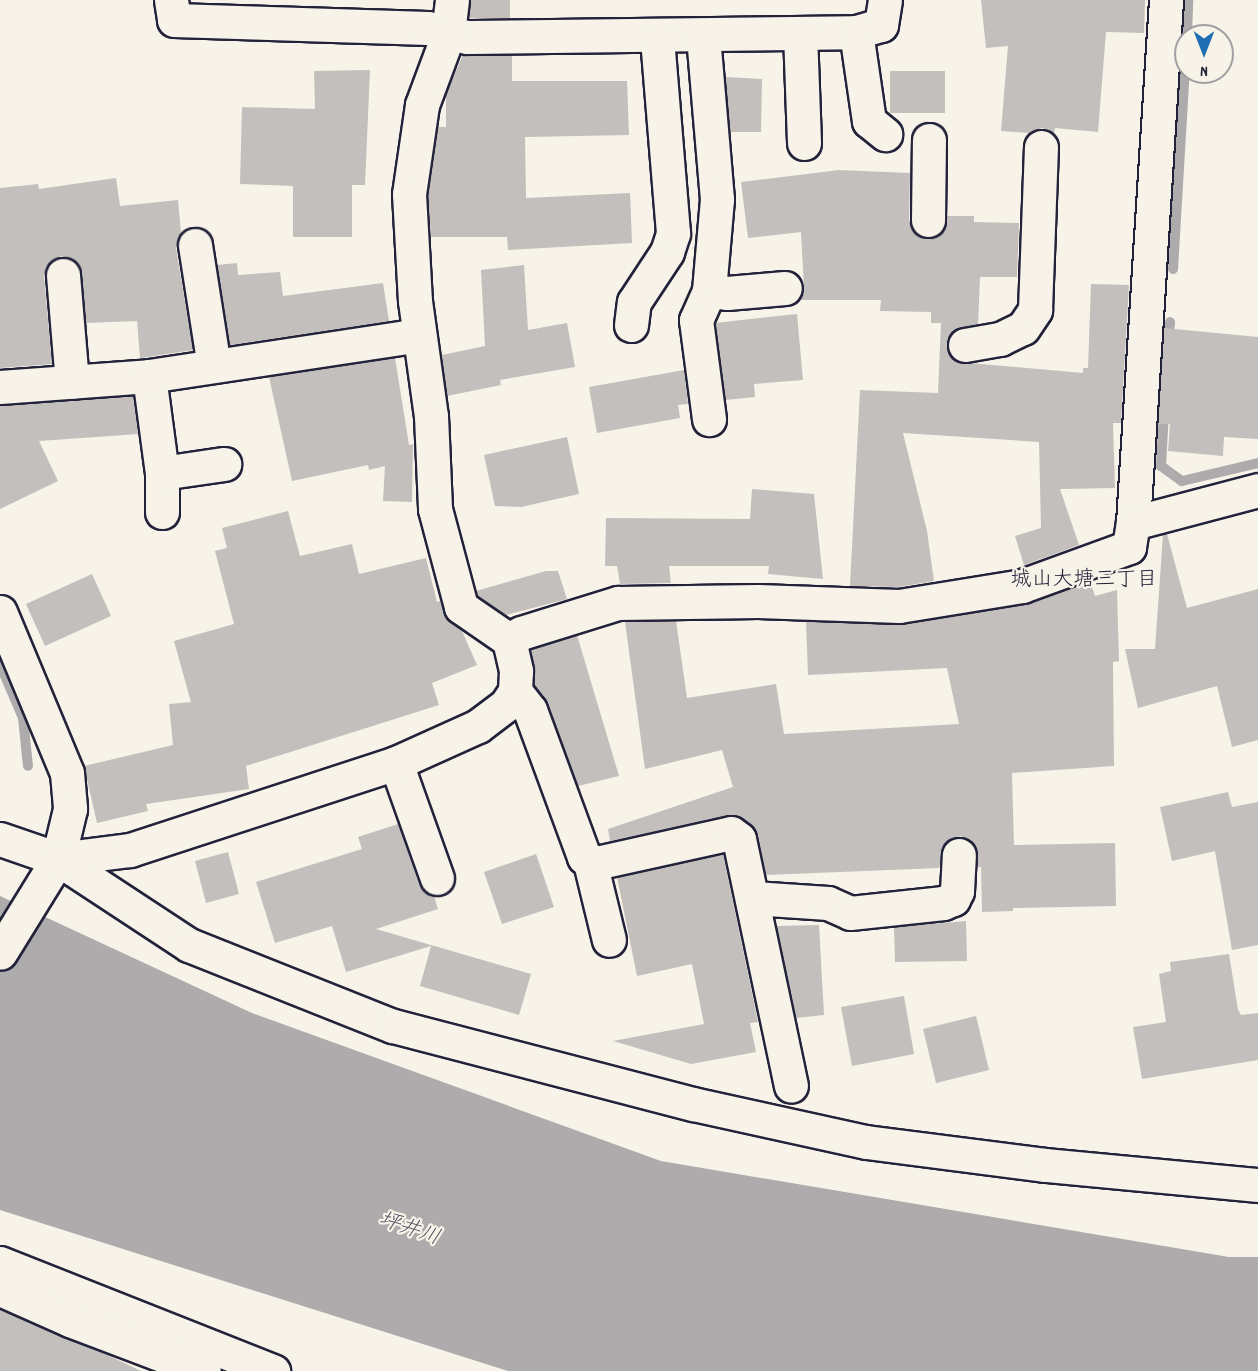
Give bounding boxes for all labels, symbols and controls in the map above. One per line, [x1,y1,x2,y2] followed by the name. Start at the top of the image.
[1174,24,1234,84] north arrow
[1200,59,1208,82] text: N
[1011,568,1157,594] district label: 城山大塘三丁目
[375,1208,443,1252] water label: 坪井川

